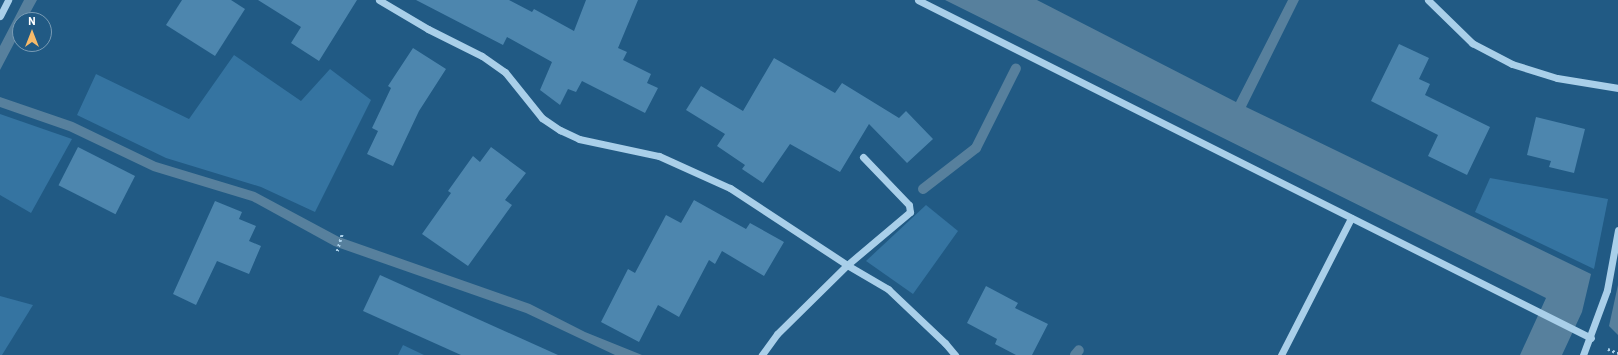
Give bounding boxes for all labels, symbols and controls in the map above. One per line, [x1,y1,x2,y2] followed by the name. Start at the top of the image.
[12,12,52,52] north arrow
[28,14,36,27] text: N

